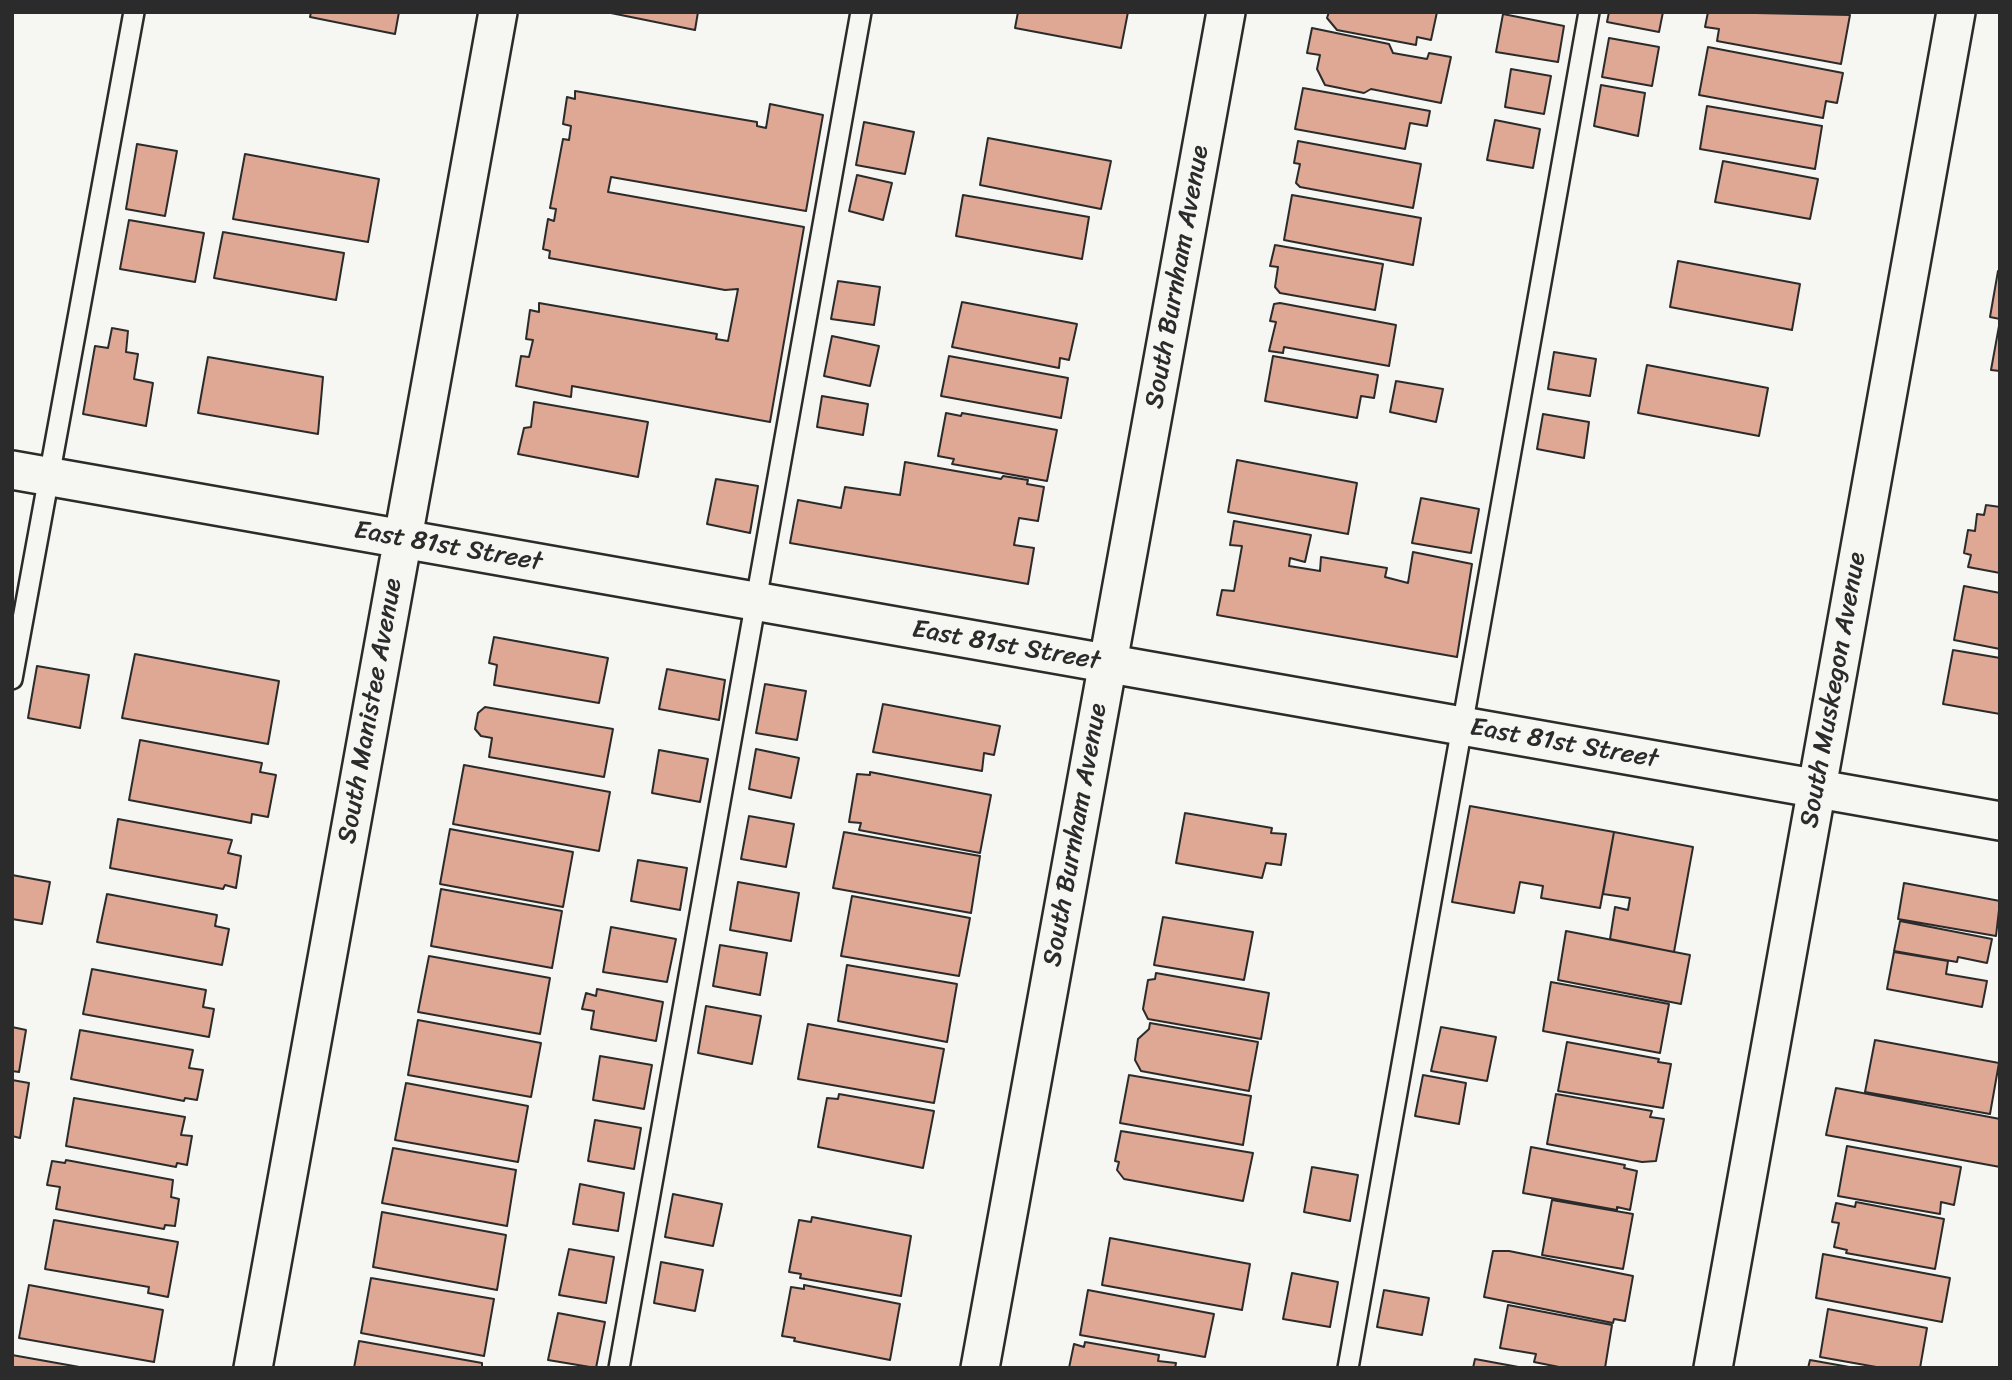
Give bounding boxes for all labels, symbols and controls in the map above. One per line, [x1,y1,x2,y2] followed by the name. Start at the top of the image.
[1139,143,1217,411] street label: South Burnham Avenue
[352,515,544,579] street label: East 81st Street
[1794,550,1874,830] street label: South Muskegon Avenue
[332,576,410,846] street label: South Manistee Avenue
[910,614,1102,678] street label: East 81st Street
[1037,701,1115,969] street label: South Burnham Avenue
[1468,712,1660,776] street label: East 81st Street

